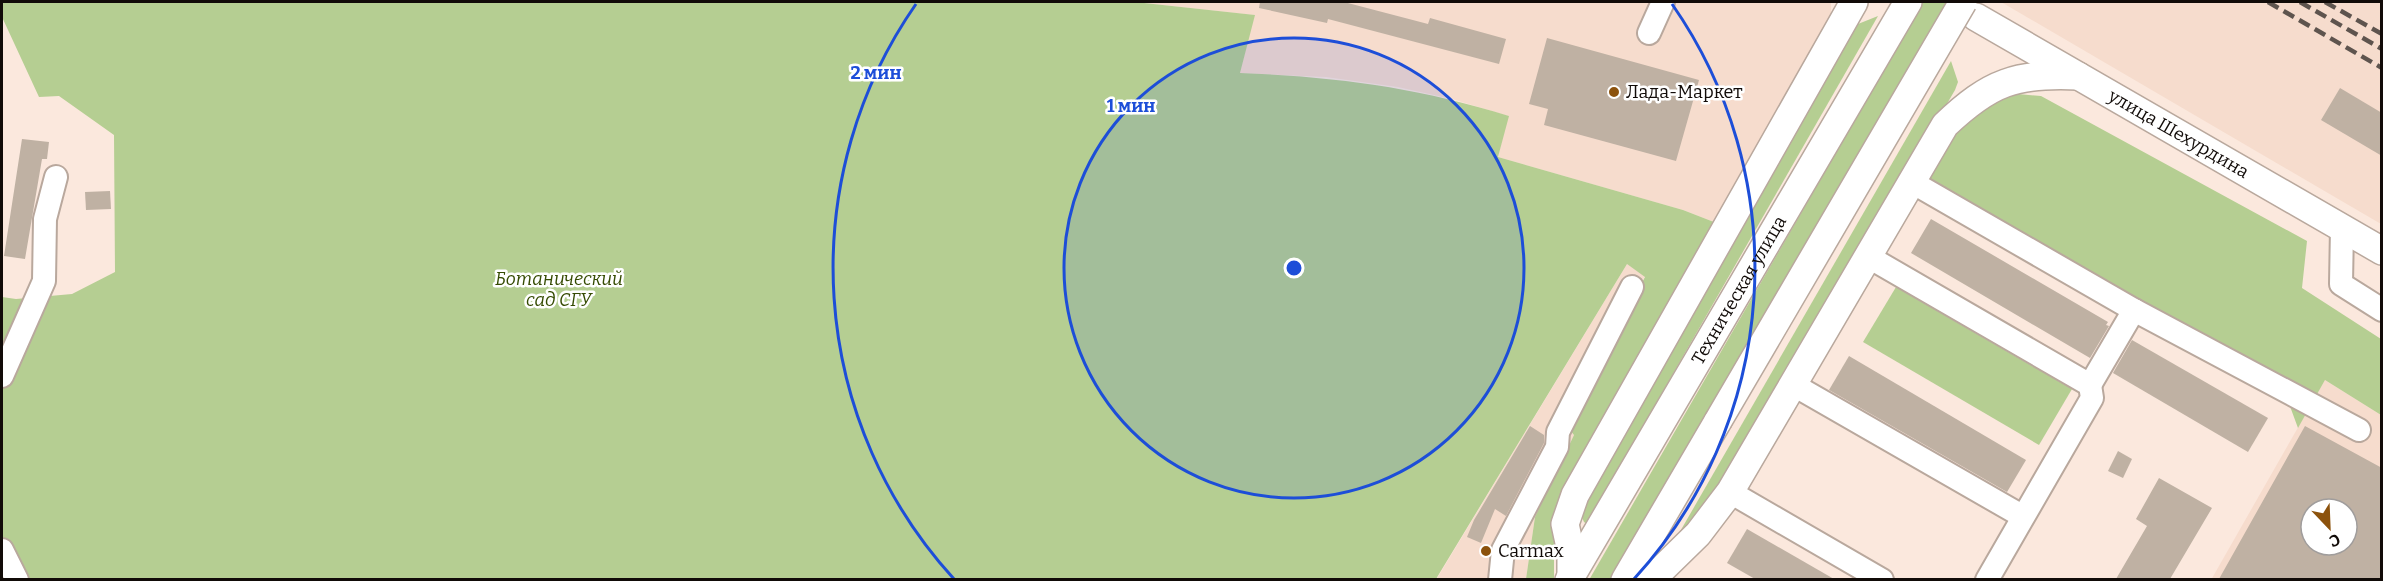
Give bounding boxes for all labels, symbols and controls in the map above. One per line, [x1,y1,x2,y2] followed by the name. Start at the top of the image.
[850,62,902,84] text: 2 мин
[1626,81,1743,103] place label: Лада-Маркет
[2104,84,2253,183] street label: улица Шехурдина
[1607,85,1621,99] marker: Лада-Маркет
[1107,95,1155,117] text: 1 мин
[1687,212,1791,368] street label: Техническая улица
[1284,258,1304,278] centre of rings
[495,268,623,311] park label: Ботанический сад СГУ
[2299,497,2359,557] north arrow
[2326,530,2343,551] text: С
[1498,540,1564,562] place label: Carmax
[1479,544,1493,558] marker: Carmax

